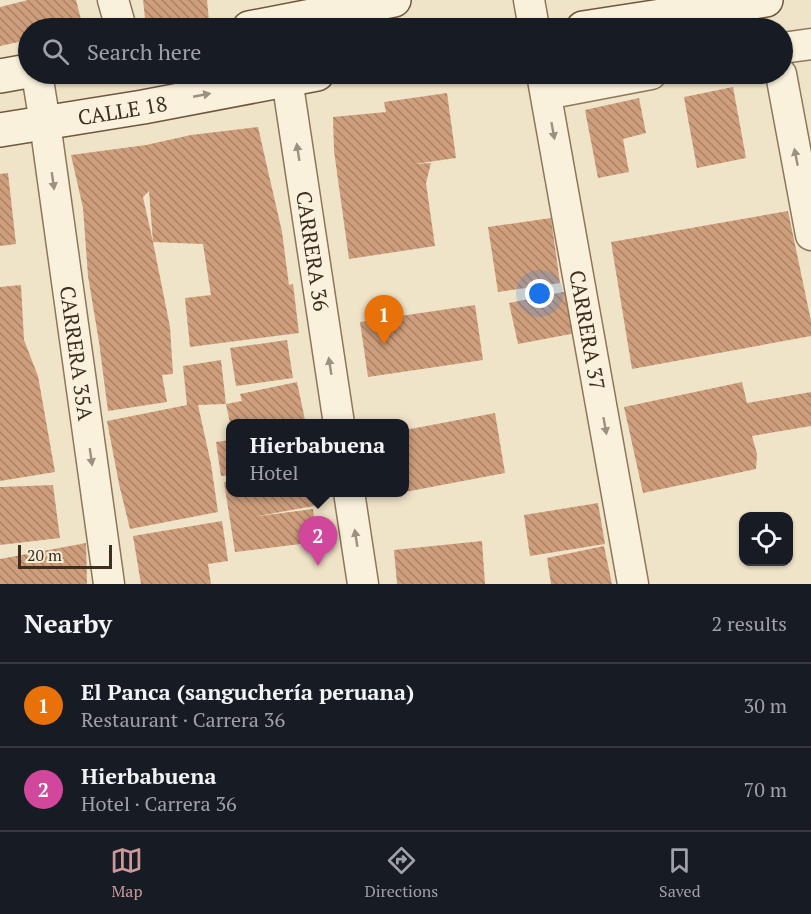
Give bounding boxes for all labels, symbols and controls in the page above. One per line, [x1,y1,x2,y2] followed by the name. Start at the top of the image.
[18,18,793,84] search box
[39,35,72,68] icon: search
[87,37,201,66] text: Search here
[76,89,169,131] street label: CALLE 18
[193,90,212,99] one-way arrow
[549,122,558,141] one-way arrow
[293,142,302,161] one-way arrow
[791,147,800,166] one-way arrow
[49,171,58,190] one-way arrow
[290,189,336,313] street label: CARRERA 36
[563,268,612,392] street label: CARRERA 37
[525,279,554,308] your location
[54,284,100,423] street label: CARRERA 35A
[364,296,404,345] pin: 1
[325,356,334,375] one-way arrow
[601,417,610,436] one-way arrow
[226,419,409,497] popup
[250,430,385,459] text: Hierbabuena
[87,448,96,467] one-way arrow
[250,459,299,486] text: Hotel
[739,512,793,566] map controls
[739,512,793,566] button: locate
[298,516,338,566] pin: 2
[351,529,360,548] one-way arrow
[18,542,112,570] scale bar
[27,544,62,566] text: 20 m
[24,606,112,640] text: Nearby
[712,610,787,637] text: 2 results
[81,677,414,706] text: El Panca (sanguchería peruana)
[38,692,49,719] text: 1
[744,692,787,719] text: 30 m
[81,706,285,733] text: Restaurant · Carrera 36
[81,761,217,790] text: Hierbabuena
[38,776,49,803] text: 2
[744,776,787,803] text: 70 m
[81,790,237,817] text: Hotel · Carrera 36
[110,844,143,902] tab: Map
[364,844,438,902] tab: Directions
[659,844,701,902] tab: Saved

